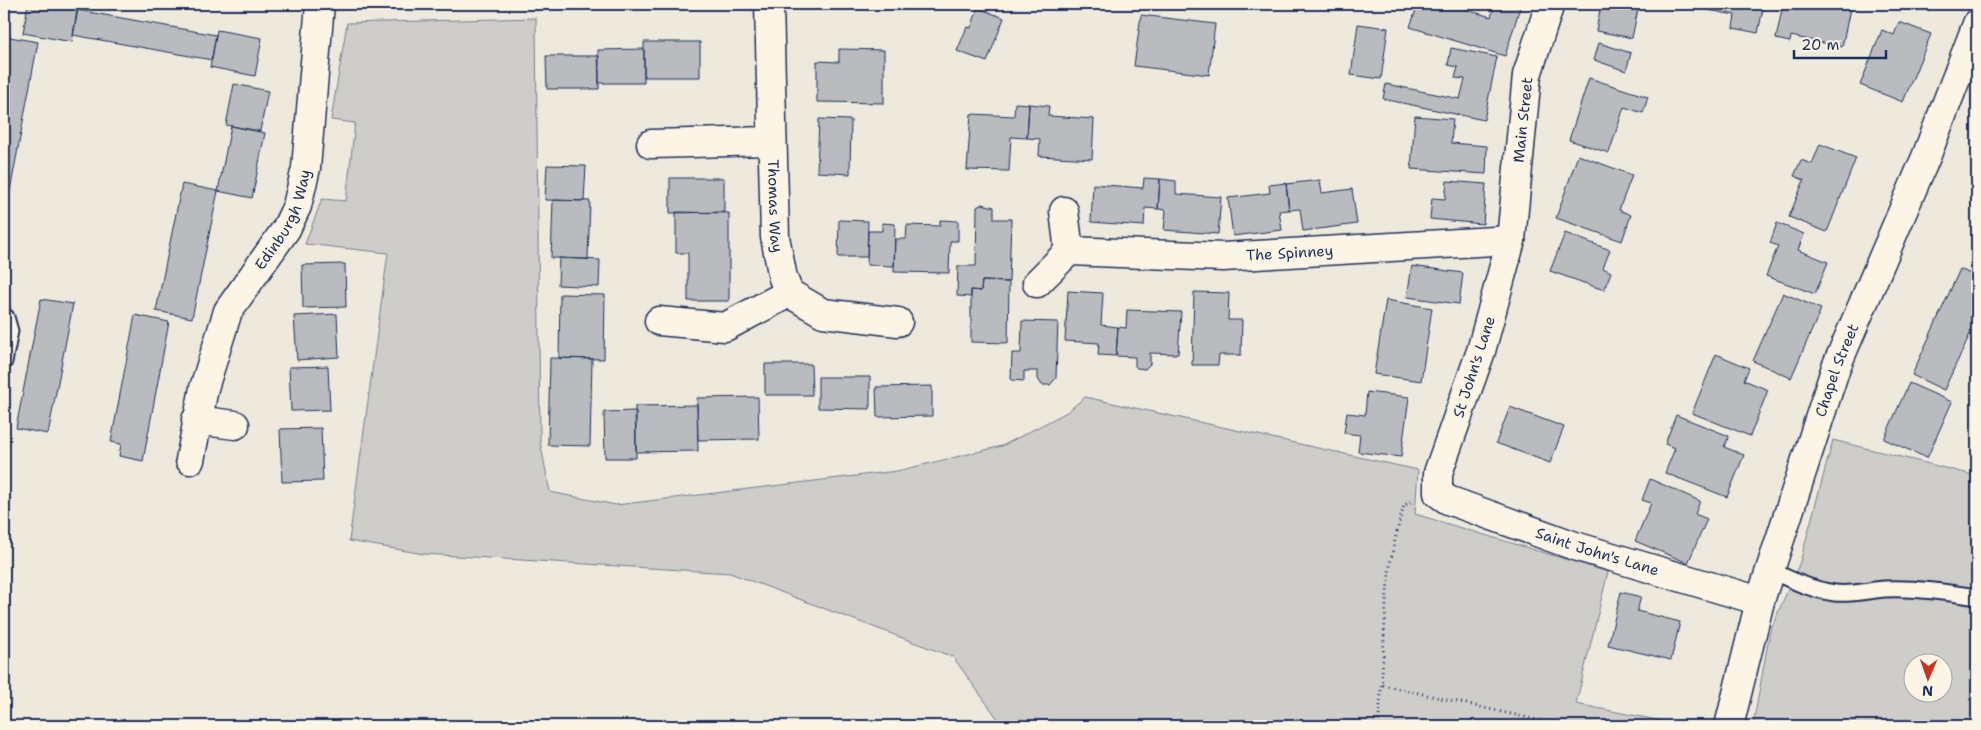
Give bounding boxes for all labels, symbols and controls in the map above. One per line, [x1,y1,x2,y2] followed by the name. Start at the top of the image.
[1794,28,1886,60] scale bar
[1801,35,1840,55] text: 20 m
[1509,76,1537,164] street label: Main Street
[763,159,788,254] street label: Thomas Way
[250,167,315,274] street label: Edinburgh Way
[1246,241,1334,266] street label: The Spinney
[1448,314,1500,420] street label: St John's Lane
[1810,321,1863,419] street label: Chapel Street
[1533,523,1661,580] street label: Saint John's Lane
[1904,652,1954,702] north arrow
[1922,682,1933,700] text: N

